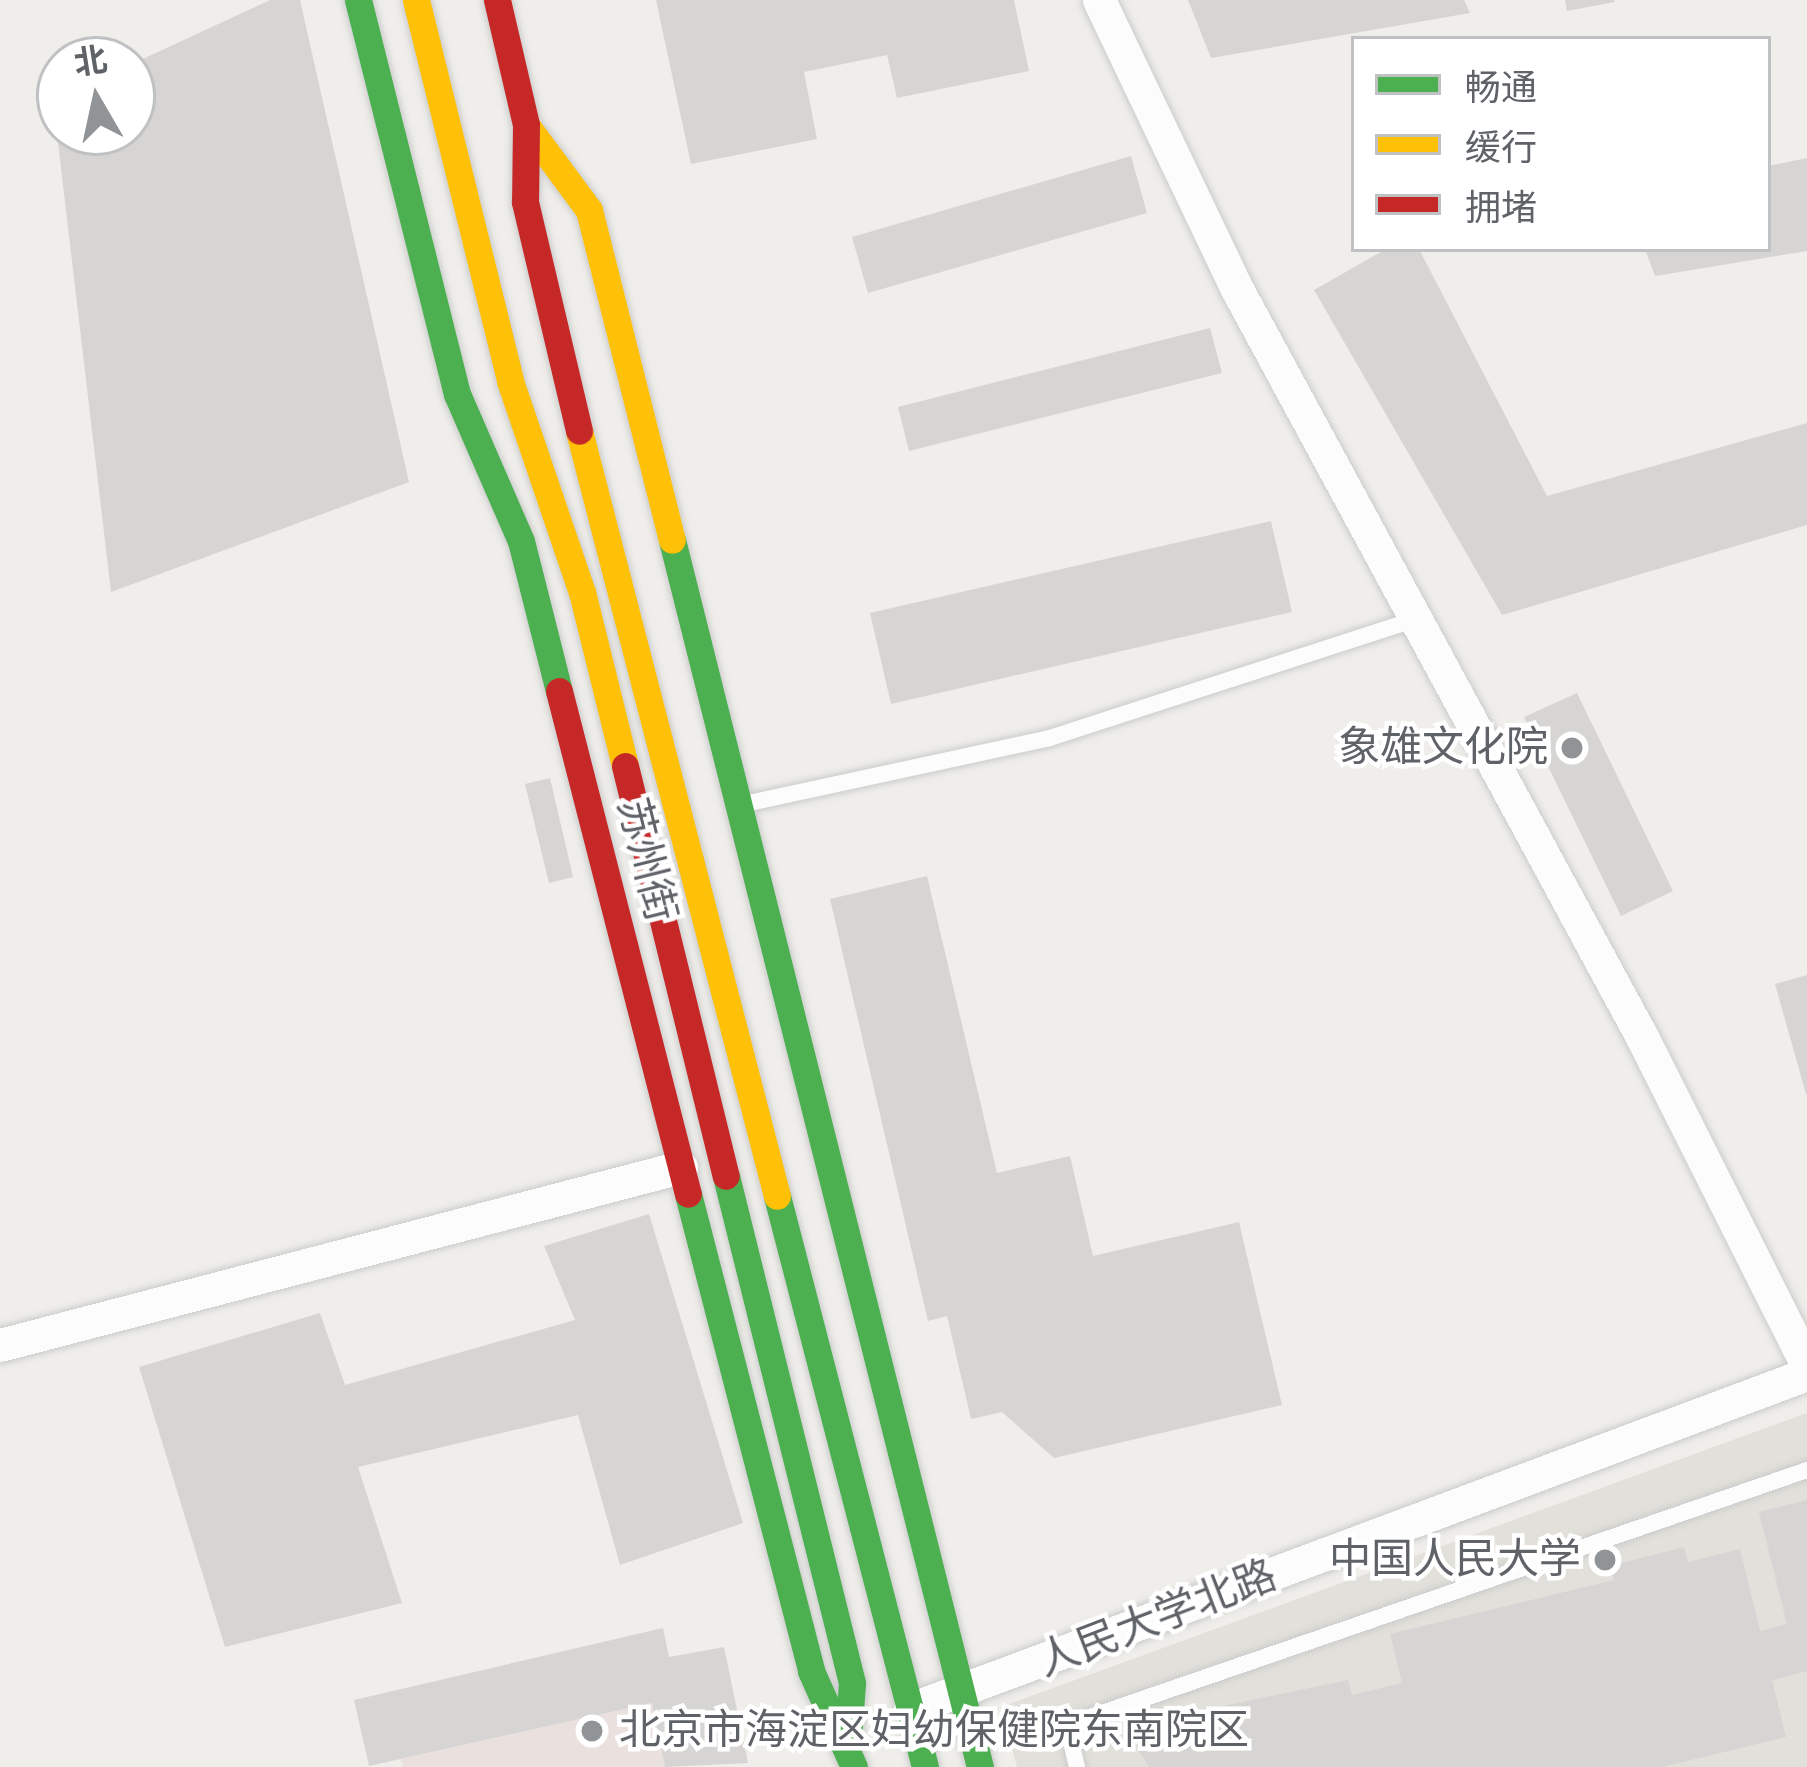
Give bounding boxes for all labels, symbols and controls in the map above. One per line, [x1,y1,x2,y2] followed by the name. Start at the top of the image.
[36,36,156,156] north arrow
[1351,36,1771,252] legend
[72,44,110,82] text: 北
[1465,71,1537,107] text: 畅通
[1465,131,1537,167] text: 缓行
[1465,191,1537,227] text: 拥堵
[1338,723,1548,773] place label: 象雄文化院
[1559,735,1585,761] marker: 象雄文化院
[606,793,686,927] street label: 苏州街
[1329,1535,1581,1585] place label: 中国人民大学
[1592,1547,1618,1573] marker: 中国人民大学
[1030,1550,1284,1688] street label: 人民大学北路
[619,1706,1249,1756] place label: 北京市海淀区妇幼保健院东南院区
[576,1715,608,1747] marker: 北京市海淀区妇幼保健院东南院区

